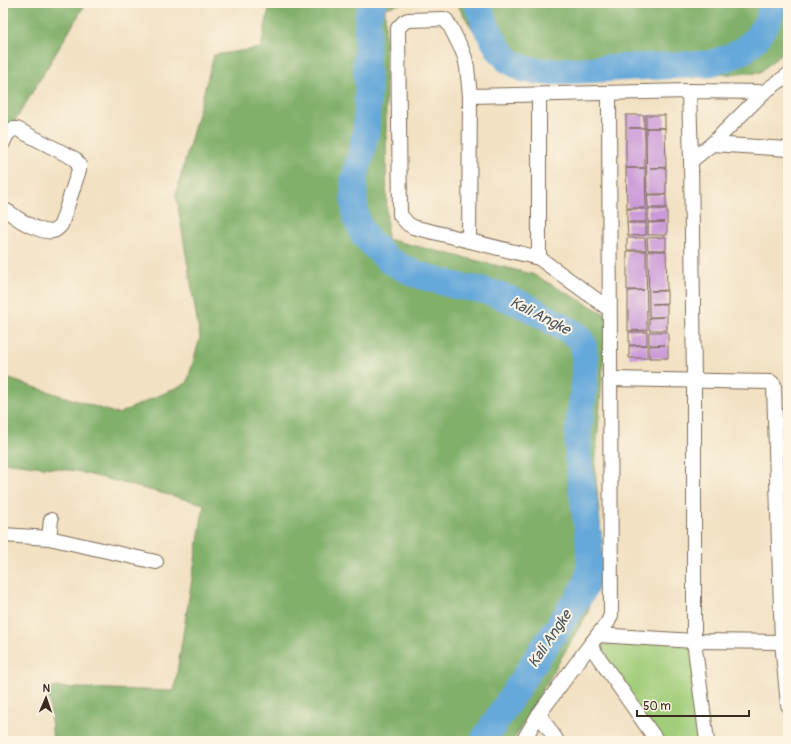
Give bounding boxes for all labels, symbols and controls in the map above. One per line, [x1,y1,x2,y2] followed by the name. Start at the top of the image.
[507,293,575,340] water label: Kali Angke
[524,605,577,671] water label: Kali Angke
[26,678,66,718] north arrow
[42,682,51,695] text: N
[637,692,749,718] scale bar
[643,699,671,714] text: 50 m

